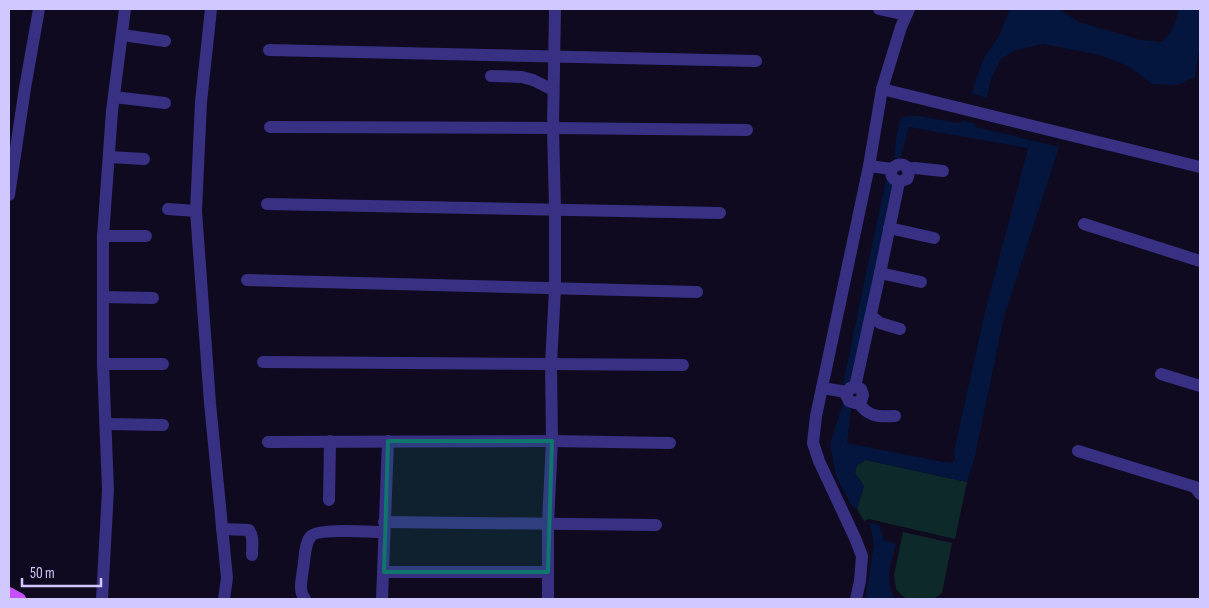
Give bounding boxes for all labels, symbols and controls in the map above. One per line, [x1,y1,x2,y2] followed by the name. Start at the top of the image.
[22,556,101,588] scale bar
[30,564,55,583] text: 50 m

